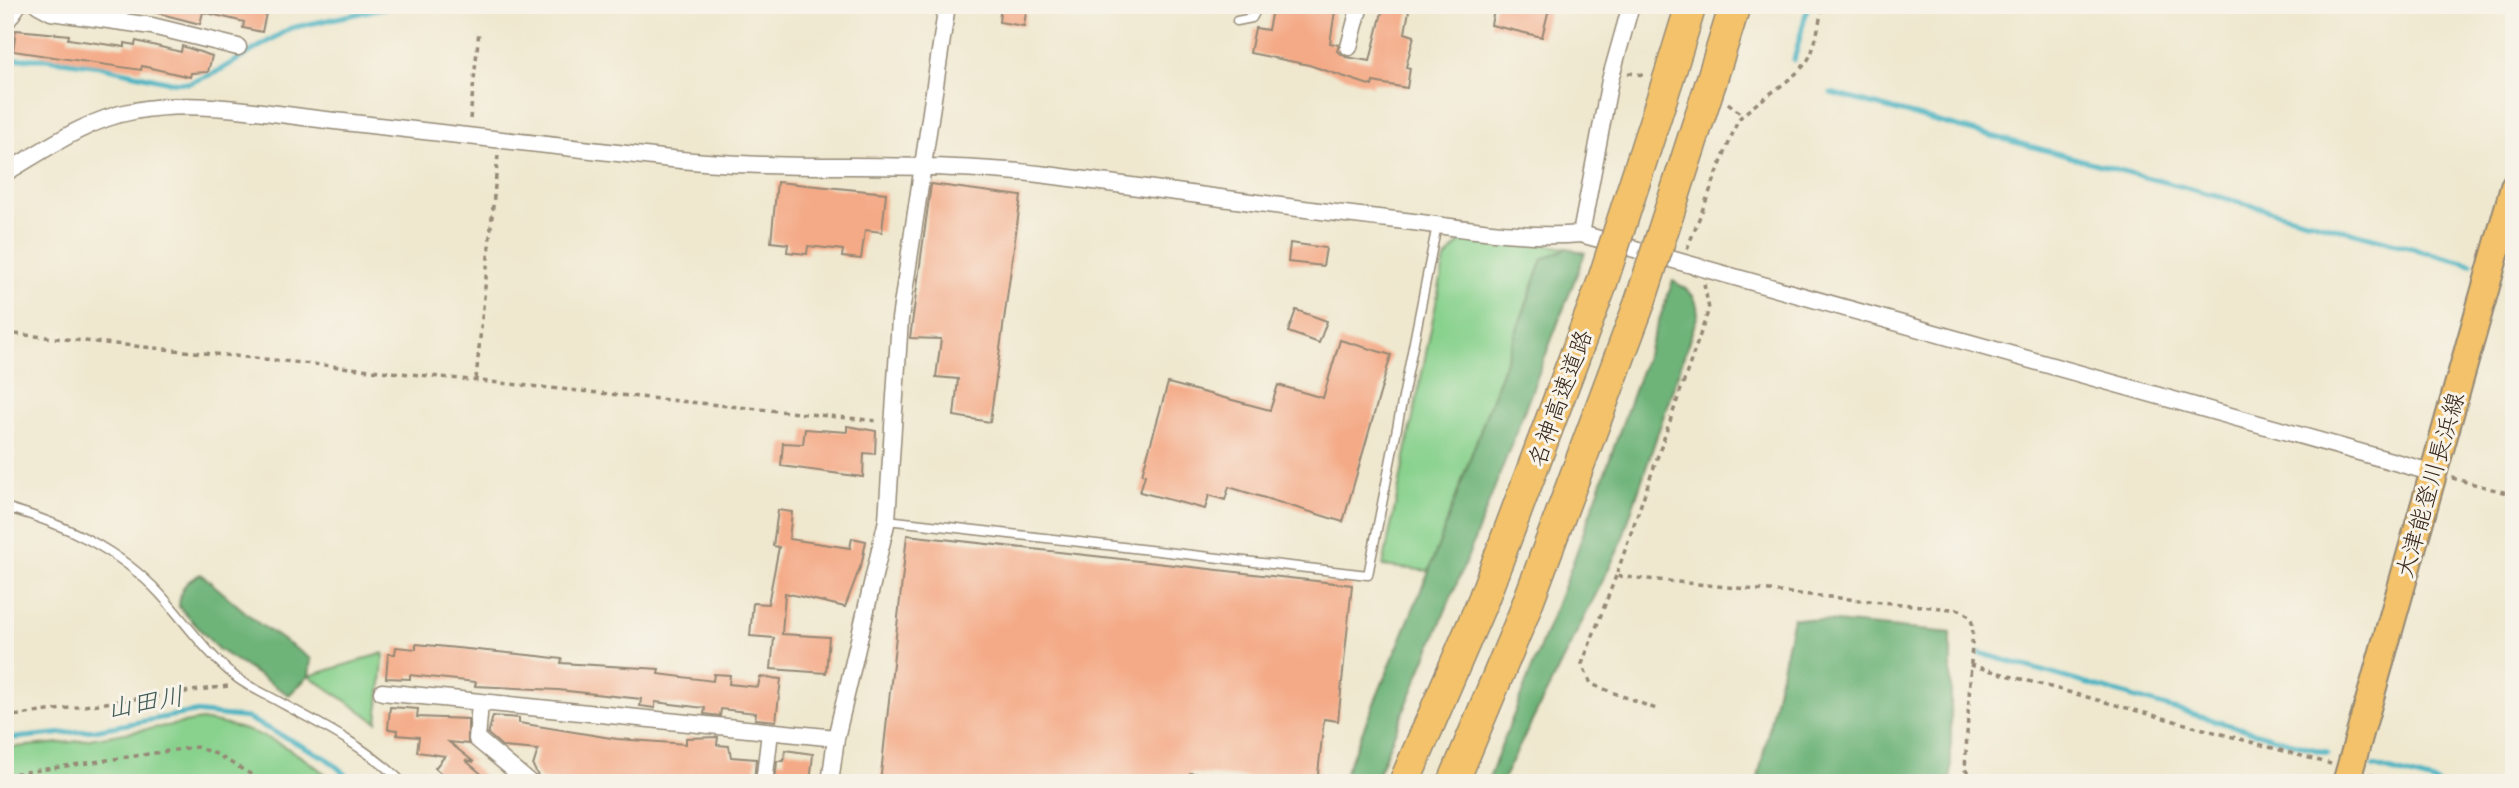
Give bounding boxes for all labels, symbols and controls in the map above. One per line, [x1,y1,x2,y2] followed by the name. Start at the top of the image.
[1521,325,1603,472] street label: 名神高速道路
[2389,389,2476,583] street label: 大津能登川長浜線
[104,679,187,730] water label: 山田川

